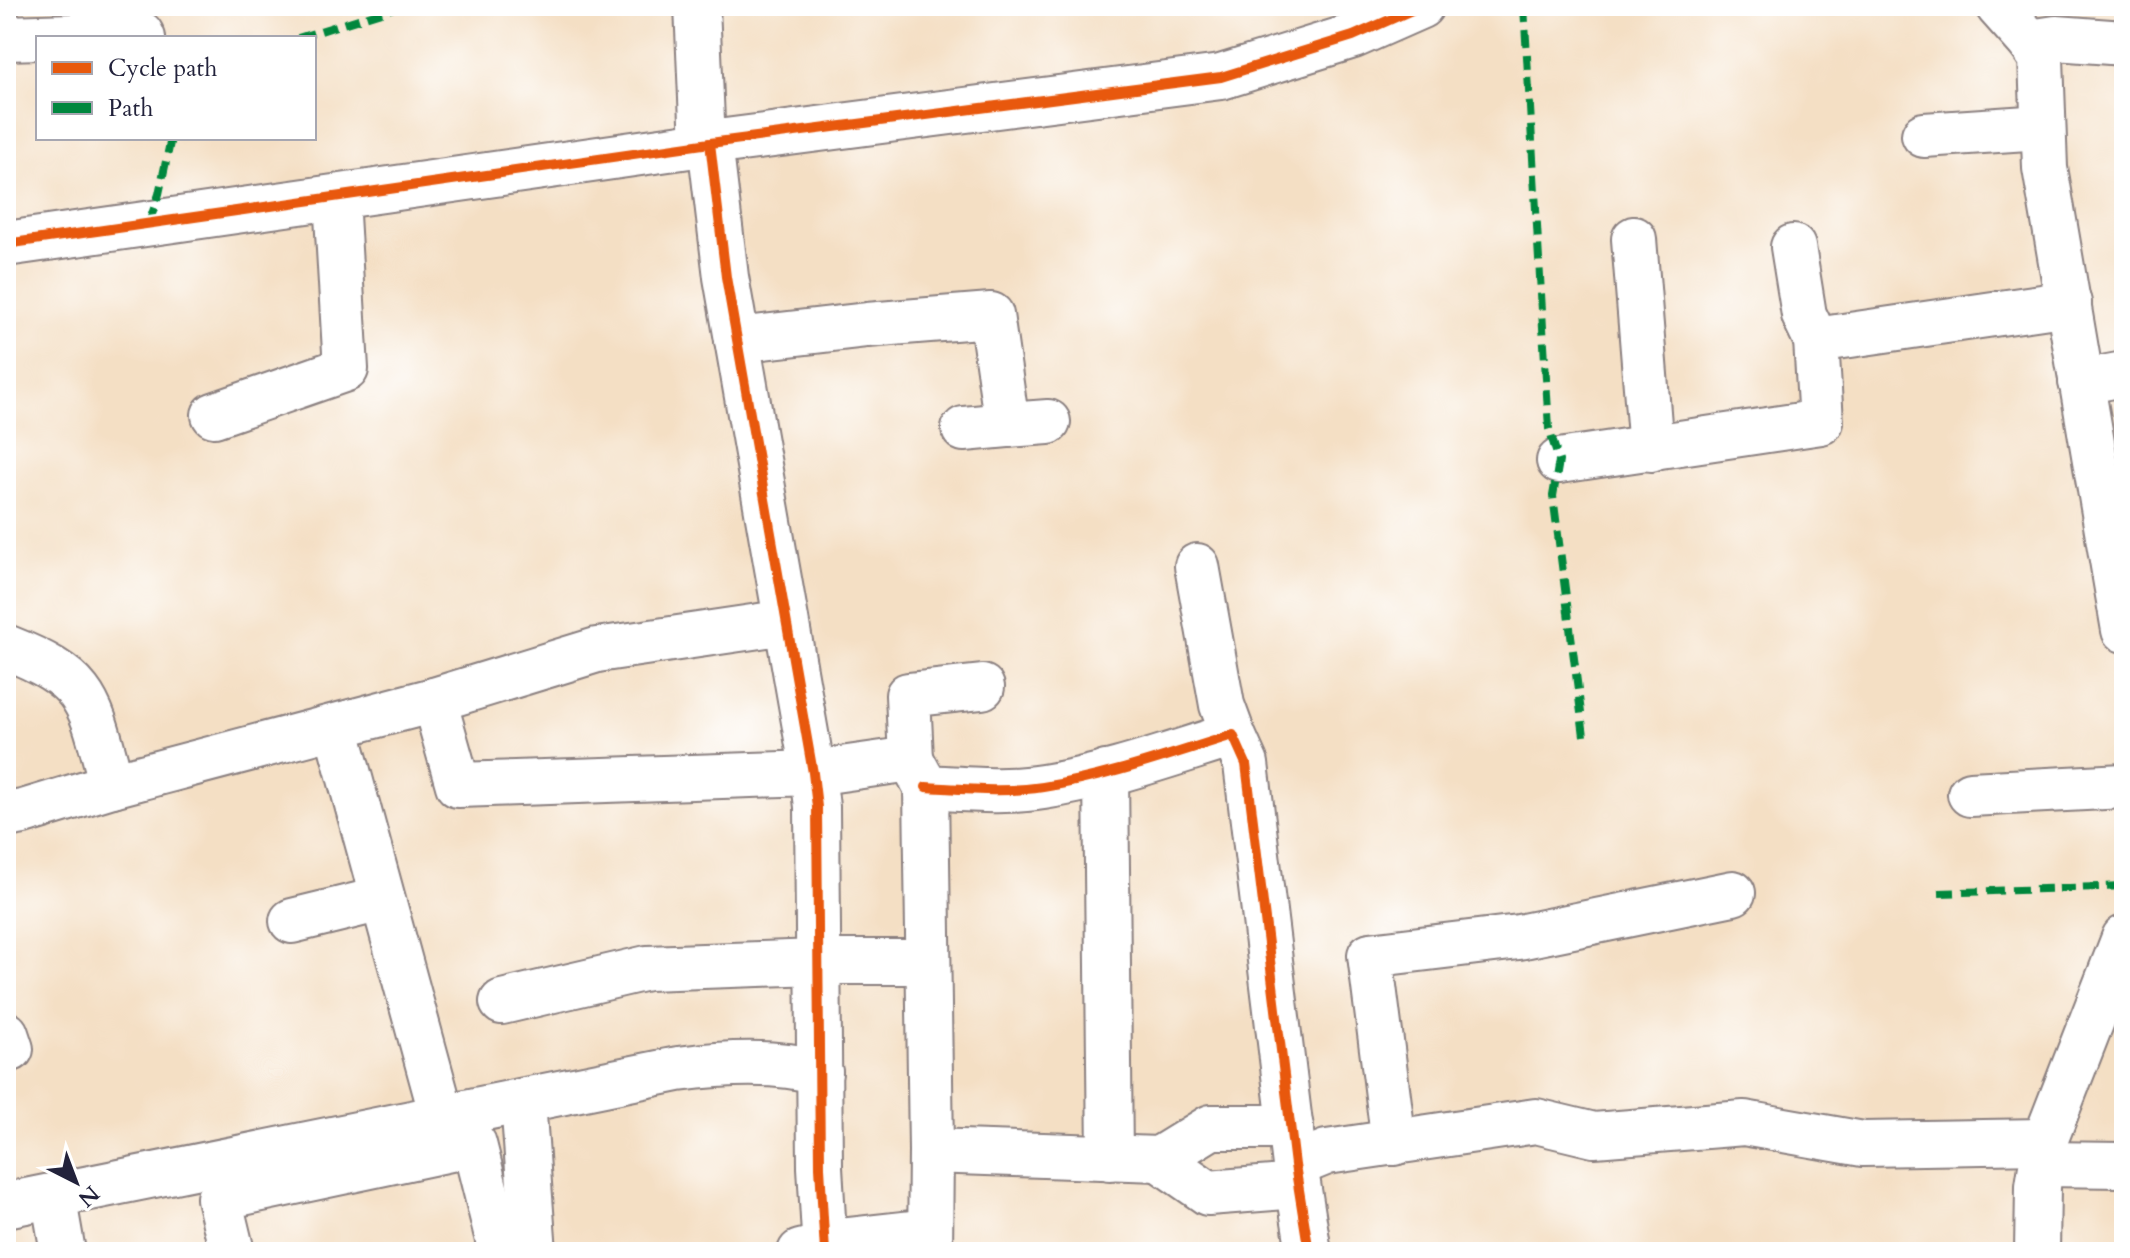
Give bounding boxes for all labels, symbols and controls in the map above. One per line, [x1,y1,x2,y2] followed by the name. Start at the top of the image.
[36,36,316,140] legend
[108,52,217,85] text: Cycle path
[108,92,153,125] text: Path
[36,1142,116,1222] north arrow
[72,1179,106,1214] text: N

